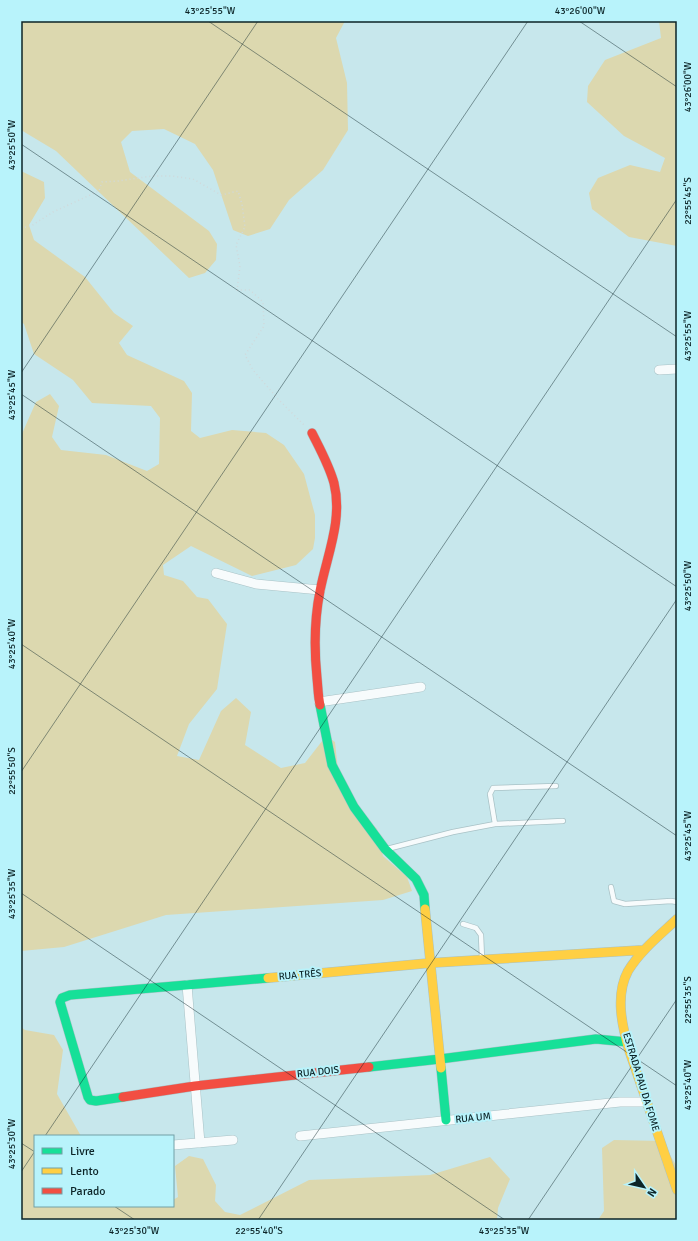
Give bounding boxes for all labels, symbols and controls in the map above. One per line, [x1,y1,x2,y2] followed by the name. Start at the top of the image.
[185,5,236,17] text: 43°25'55"W
[555,5,606,17] text: 43°26'00"W
[682,61,694,112] text: 43°26'00"W
[6,119,18,170] text: 43°25'50"W
[682,177,694,225] text: 22°55'45"S
[682,310,694,361] text: 43°25'55"W
[6,369,18,420] text: 43°25'45"W
[682,560,694,611] text: 43°25'50"W
[6,618,18,669] text: 43°25'40"W
[6,747,18,795] text: 22°55'50"S
[682,810,694,861] text: 43°25'45"W
[6,868,18,919] text: 43°25'35"W
[278,967,322,983] street label: RUA TRÊS
[682,976,694,1024] text: 22°55'35"S
[620,1031,662,1133] street label: ESTRADA PAU DA FOME
[682,1059,694,1110] text: 43°25'40"W
[296,1064,340,1080] street label: RUA DOIS
[455,1110,491,1126] street label: RUA UM
[6,1118,18,1169] text: 43°25'30"W
[34,1135,174,1207] legend
[70,1144,95,1159] text: Livre
[70,1164,99,1179] text: Lento
[624,1167,664,1207] north arrow
[70,1184,106,1199] text: Parado
[644,1186,659,1199] text: N
[109,1225,160,1237] text: 43°25'30"W
[235,1225,283,1237] text: 22°55'40"S
[479,1225,530,1237] text: 43°25'35"W

